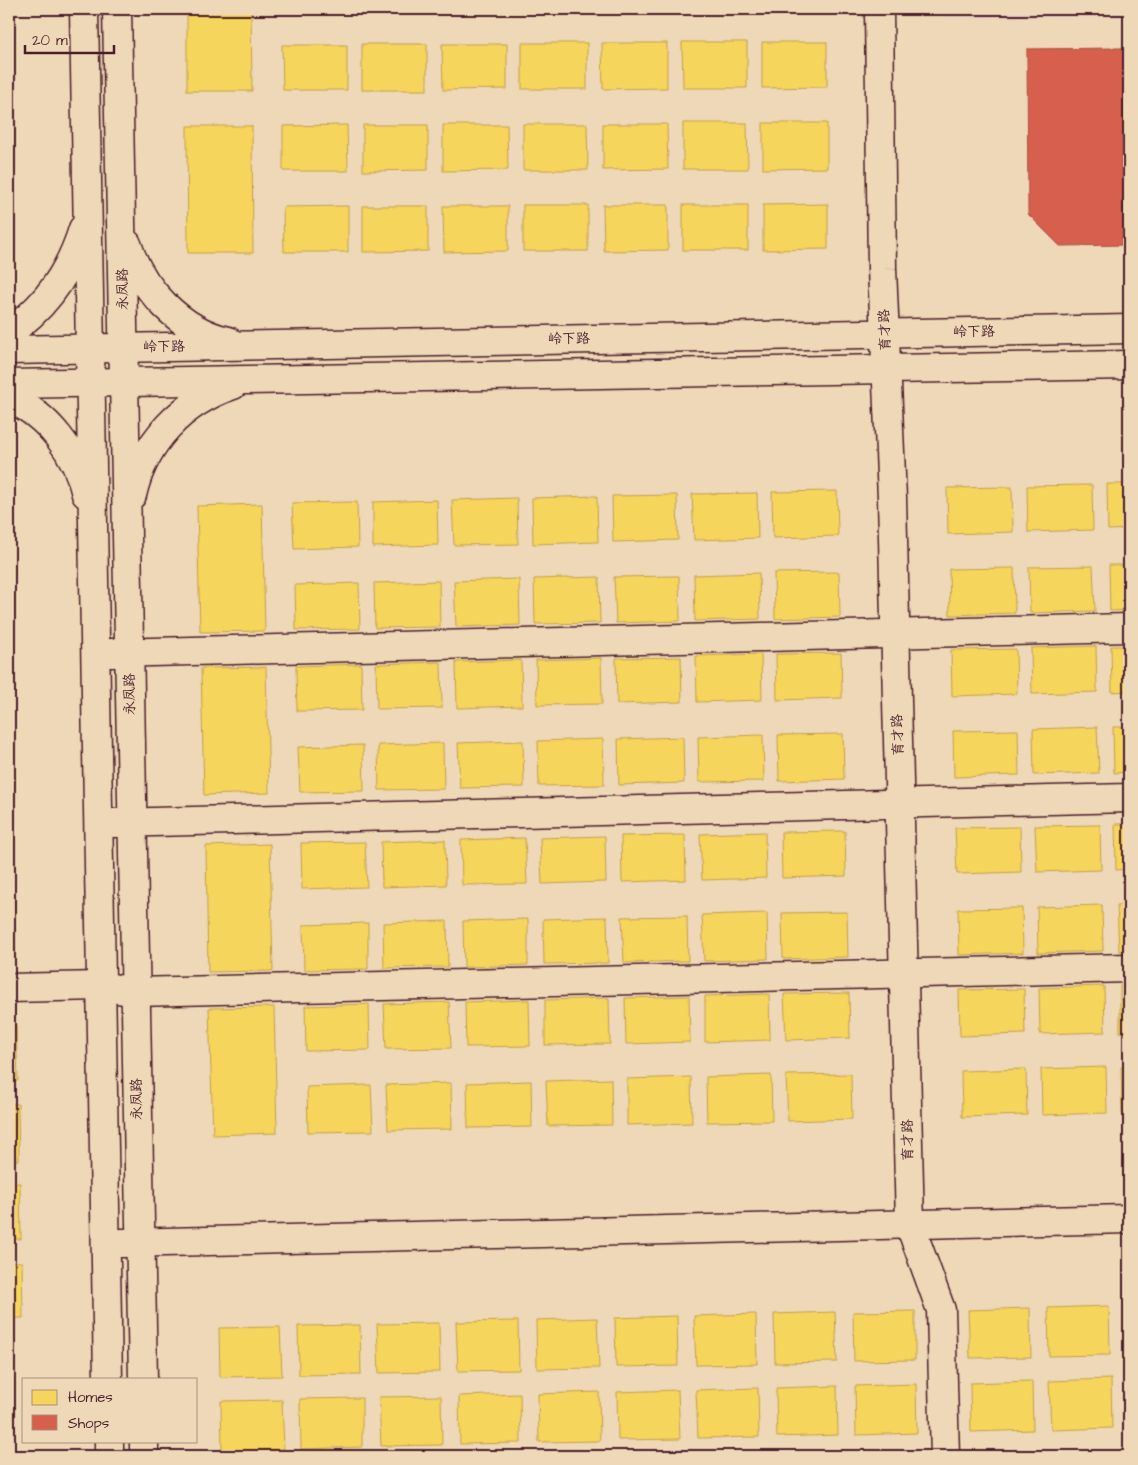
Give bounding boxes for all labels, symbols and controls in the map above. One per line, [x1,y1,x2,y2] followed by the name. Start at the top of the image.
[25,22,114,54] scale bar
[32,30,68,51] text: 20 m
[113,268,133,310] street label: 永凤路
[874,309,896,351] street label: 育才路
[953,322,995,342] street label: 岭下路
[548,329,590,349] street label: 岭下路
[143,337,185,357] street label: 岭下路
[120,673,140,715] street label: 永凤路
[887,714,909,756] street label: 育才路
[127,1078,147,1120] street label: 永凤路
[898,1119,918,1161] street label: 育才路
[22,1378,198,1442] legend
[68,1387,113,1408] text: Homes
[68,1413,110,1434] text: Shops

